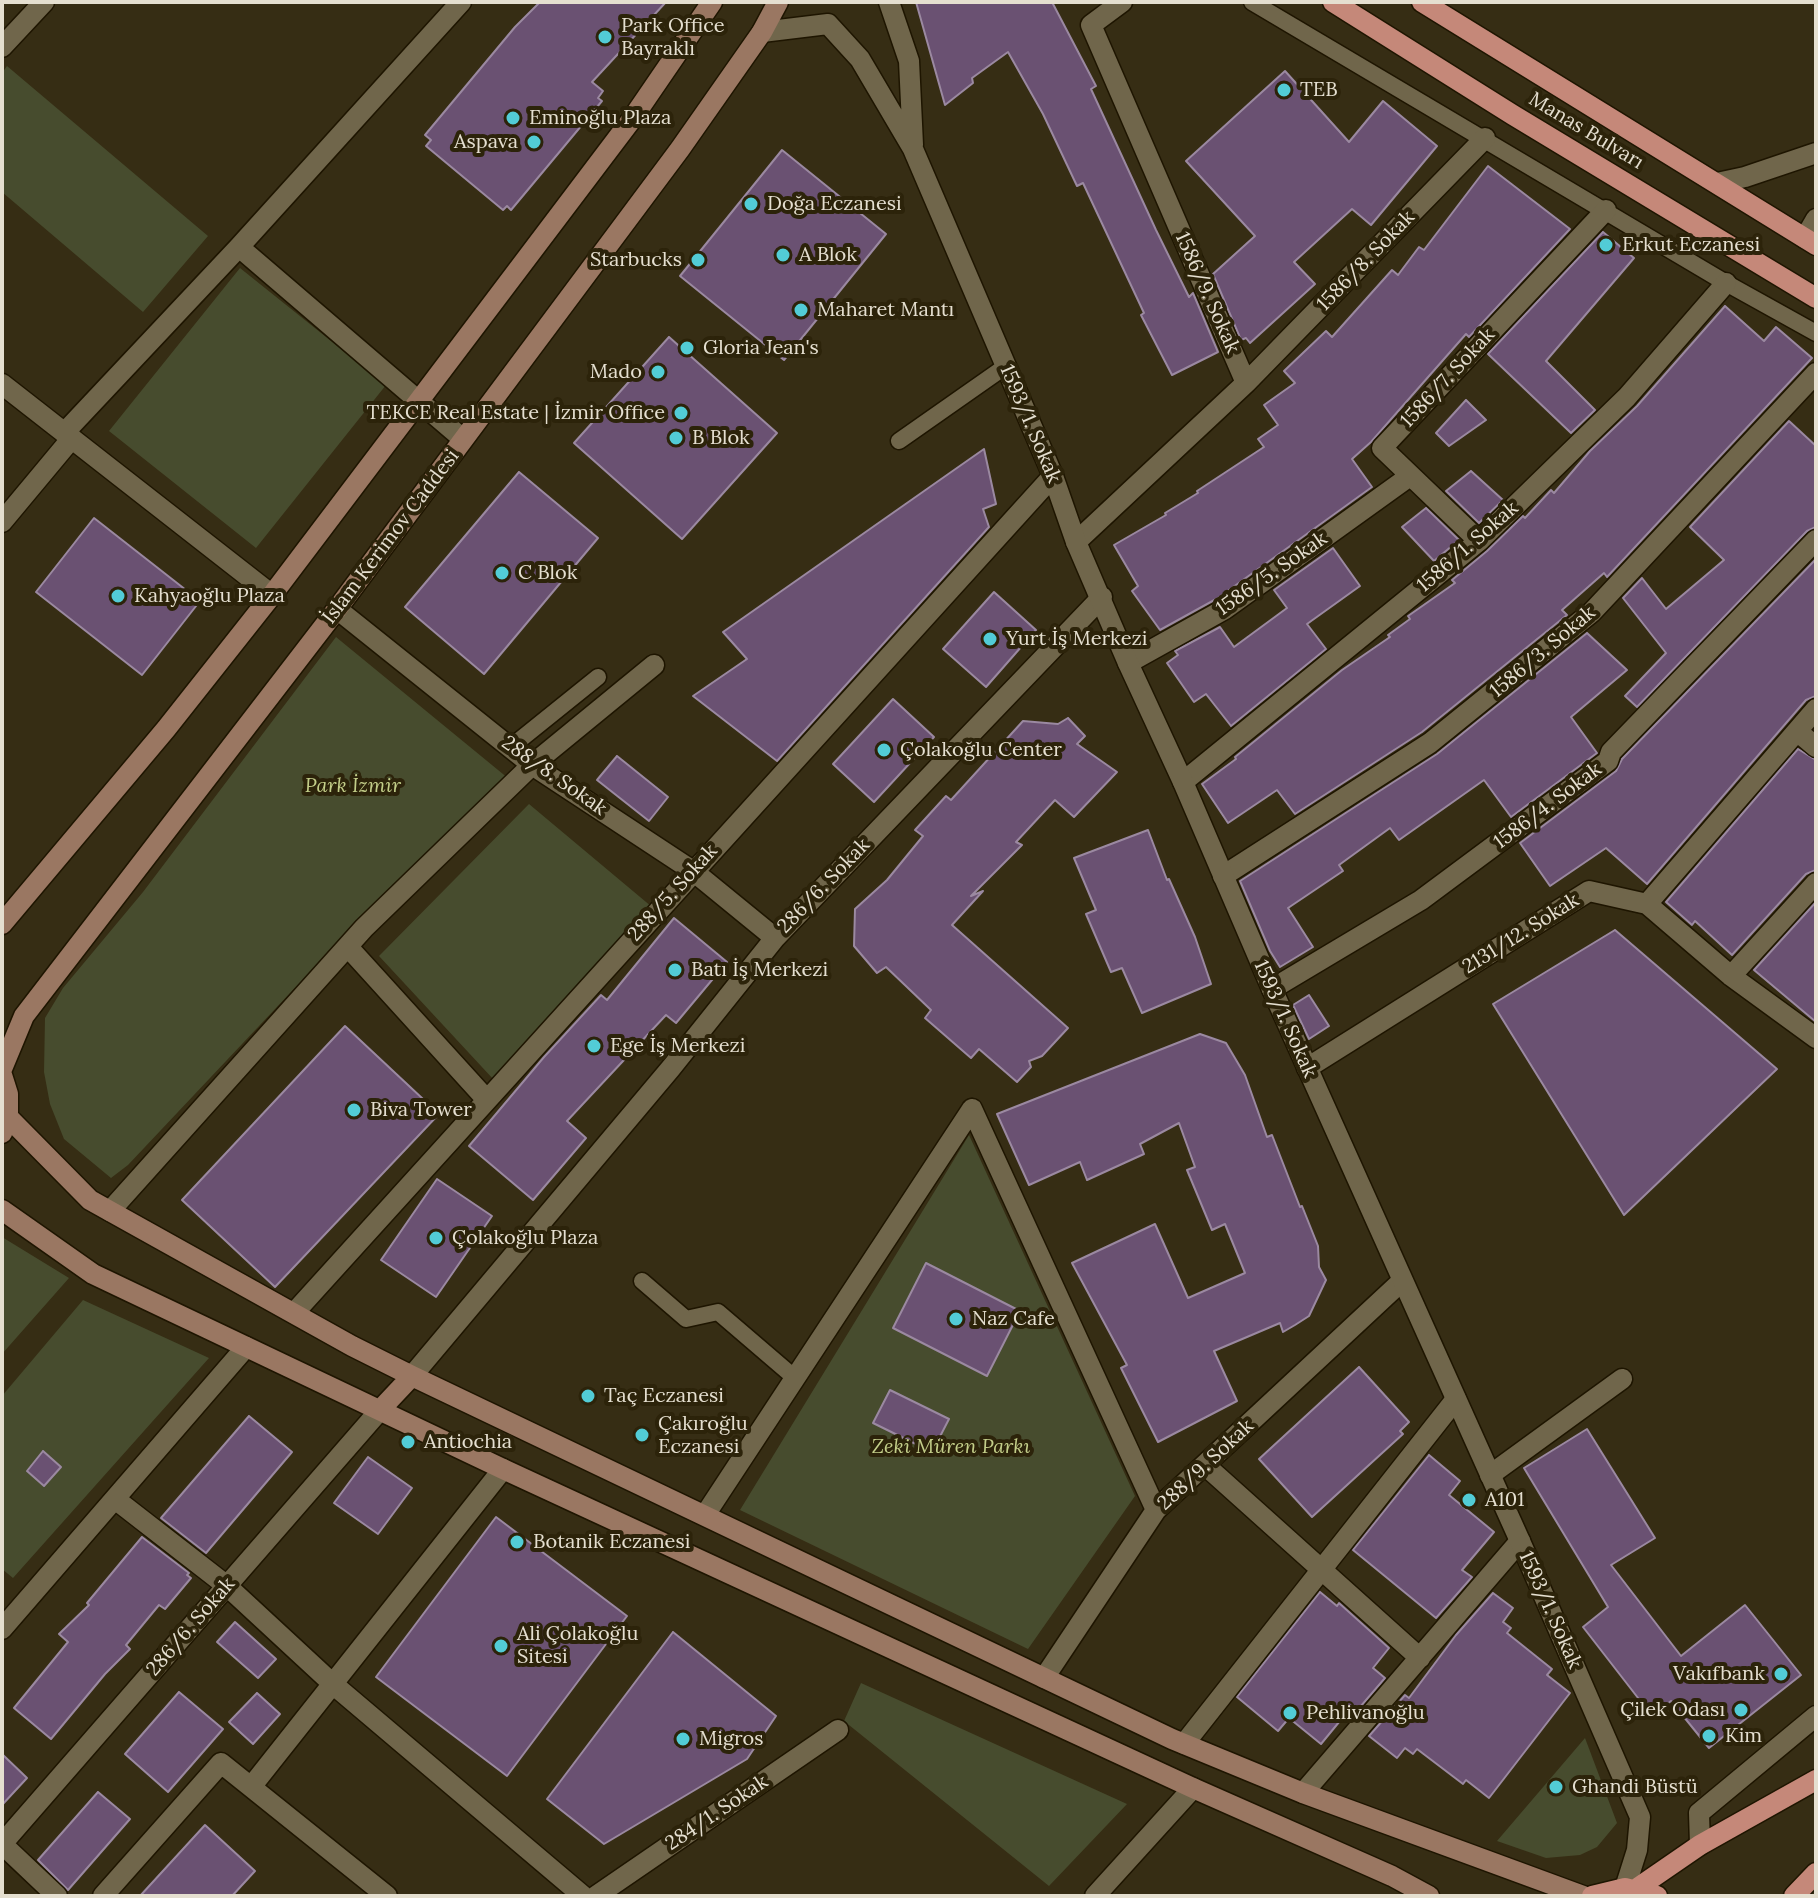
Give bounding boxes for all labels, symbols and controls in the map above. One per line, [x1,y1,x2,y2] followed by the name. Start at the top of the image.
[621,14,725,61] place label: Park Office Bayraklı
[596,28,614,46] marker: Park Office Bayraklı
[1300,78,1338,102] place label: TEB
[1275,81,1293,99] marker: TEB
[1524,87,1648,175] street label: Manas Bulvarı
[529,106,671,130] place label: Eminoğlu Plaza
[504,109,522,127] marker: Eminoğlu Plaza
[454,130,518,154] place label: Aspava
[525,133,543,151] marker: Aspava
[767,192,902,216] place label: Doğa Eczanesi
[742,195,760,213] marker: Doğa Eczanesi
[1312,206,1420,316] street label: 1586/8. Sokak
[1170,229,1244,357] street label: 1586/9. Sokak
[1622,233,1760,257] place label: Erkut Eczanesi
[1597,236,1615,254] marker: Erkut Eczanesi
[799,243,857,267] place label: A Blok
[774,246,792,264] marker: A Blok
[590,248,682,272] place label: Starbucks
[689,251,707,269] marker: Starbucks
[817,298,954,322] place label: Maharet Mantı
[792,301,810,319] marker: Maharet Mantı
[1396,323,1500,433] street label: 1586/7. Sokak
[703,336,819,360] place label: Gloria Jean's
[678,339,696,357] marker: Gloria Jean's
[590,360,642,384] place label: Mado
[994,361,1066,487] street label: 1593/1. Sokak
[649,363,667,381] marker: Mado
[367,401,665,425] place label: TEKCE Real Estate | İzmir Office
[672,404,690,422] marker: TEKCE Real Estate | İzmir Office
[692,426,750,450] place label: B Blok
[667,429,685,447] marker: B Blok
[318,445,464,629] street label: İslam Kerimov Caddesi
[1412,497,1524,597] street label: 1586/1. Sokak
[1212,527,1332,621] street label: 1586/5. Sokak
[518,561,577,585] place label: C Blok
[493,564,511,582] marker: C Blok
[134,584,285,608] place label: Kahyaoğlu Plaza
[109,587,127,605] marker: Kahyaoğlu Plaza
[1485,601,1601,703] street label: 1586/3. Sokak
[1006,627,1147,651] place label: Yurt İş Merkezi
[981,630,999,648] marker: Yurt İş Merkezi
[497,731,611,821] street label: 288/8. Sokak
[900,738,1062,762] place label: Çolakoğlu Center
[875,741,893,759] marker: Çolakoğlu Center
[1489,758,1607,854] street label: 1586/4. Sokak
[305,774,401,798] park label: Park İzmir
[773,833,875,939] street label: 286/6. Sokak
[623,840,723,946] street label: 288/5. Sokak
[1458,889,1584,979] street label: 2131/12. Sokak
[1248,956,1322,1082] street label: 1593/1. Sokak
[691,958,828,982] place label: Batı İş Merkezi
[666,961,684,979] marker: Batı İş Merkezi
[610,1034,745,1058] place label: Ege İş Merkezi
[585,1037,603,1055] marker: Ege İş Merkezi
[370,1098,472,1122] place label: Biva Tower
[345,1101,363,1119] marker: Biva Tower
[452,1226,598,1250] place label: Çolakoğlu Plaza
[427,1229,445,1247] marker: Çolakoğlu Plaza
[972,1307,1055,1331] place label: Naz Cafe
[947,1310,965,1328] marker: Naz Cafe
[604,1384,724,1408] place label: Taç Eczanesi
[579,1387,597,1405] marker: Taç Eczanesi
[658,1412,748,1459] place label: Çakıroğlu Eczanesi
[1153,1414,1259,1516] street label: 288/9. Sokak
[633,1426,651,1444] marker: Çakıroğlu Eczanesi
[424,1430,512,1454] place label: Antiochia
[399,1433,417,1451] marker: Antiochia
[872,1435,1030,1459] park label: Zeki Müren Parkı
[1485,1488,1524,1512] place label: A101
[1460,1491,1478,1509] marker: A101
[533,1530,690,1554] place label: Botanik Eczanesi
[508,1533,526,1551] marker: Botanik Eczanesi
[1513,1547,1587,1673] street label: 1593/1. Sokak
[142,1573,240,1681] street label: 286/6. Sokak
[517,1622,638,1669] place label: Ali Çolakoğlu Sitesi
[492,1637,510,1655] marker: Ali Çolakoğlu Sitesi
[1673,1662,1765,1686] place label: Vakıfbank
[1772,1665,1790,1683] marker: Vakıfbank
[1620,1698,1725,1722] place label: Çilek Odası
[1306,1701,1425,1725] place label: Pehlivanoğlu
[1732,1701,1750,1719] marker: Çilek Odası
[1281,1704,1299,1722] marker: Pehlivanoğlu
[1725,1724,1762,1748] place label: Kim
[699,1727,764,1751] place label: Migros
[1700,1727,1718,1745] marker: Kim
[674,1730,692,1748] marker: Migros
[661,1770,773,1856] street label: 284/1. Sokak
[1572,1775,1698,1799] place label: Ghandi Büstü
[1547,1778,1565,1796] marker: Ghandi Büstü

